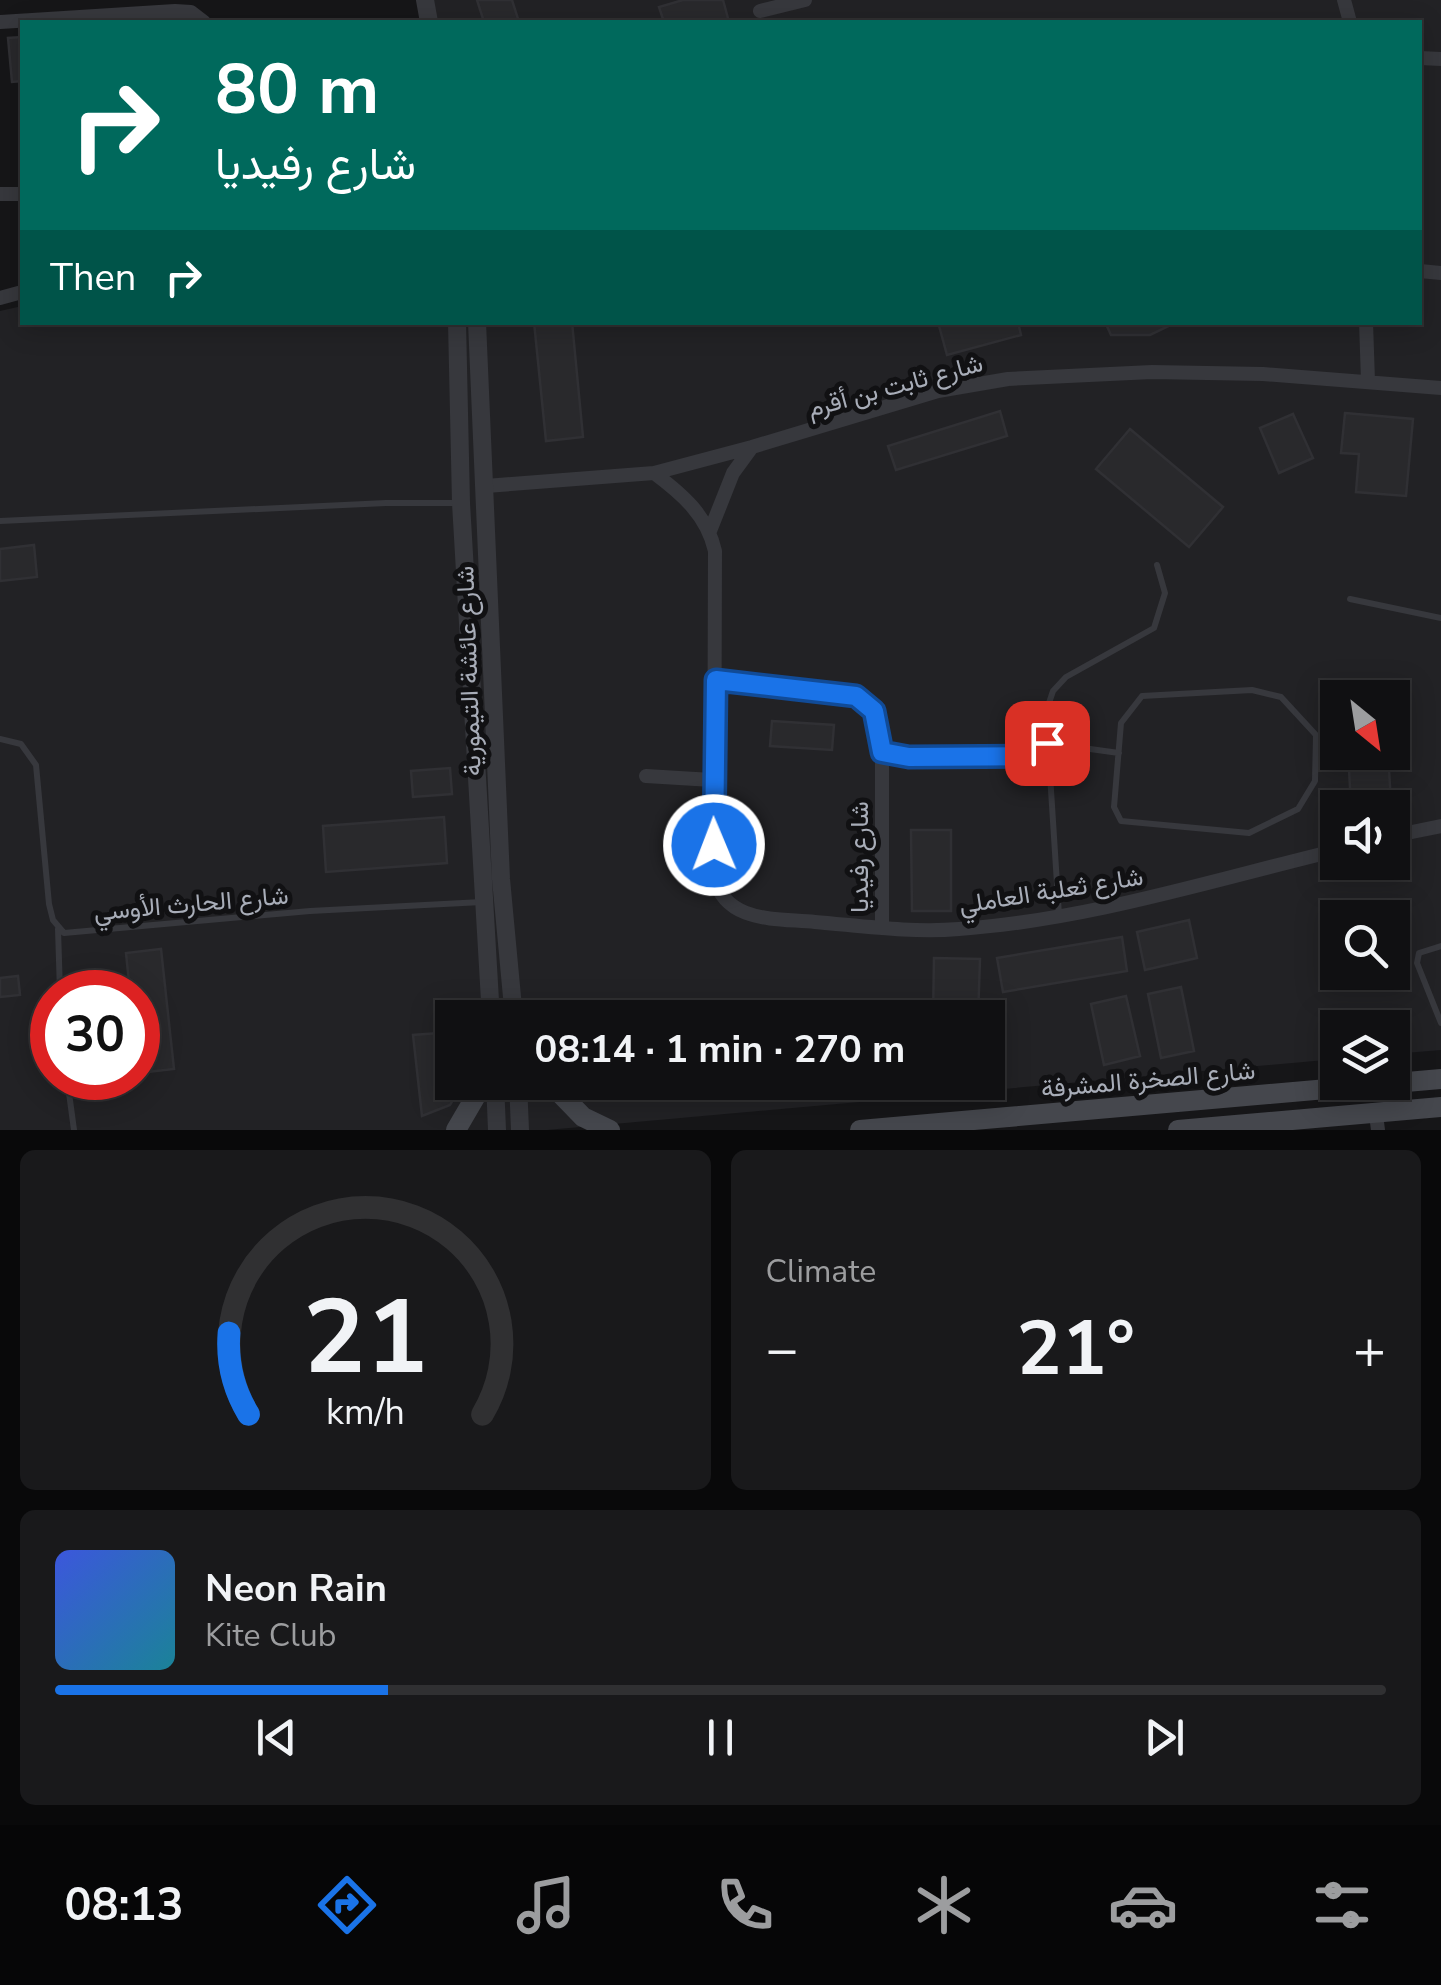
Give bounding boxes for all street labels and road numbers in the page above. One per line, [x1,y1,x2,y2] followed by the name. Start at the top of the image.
[804,346,987,426] street label: شارع ثابت بن أقرم
[448,565,490,777] street label: شارع عائشة التيمورية
[843,801,877,913] street label: شارع رفيديا
[957,860,1146,925] street label: شارع ثعلبة العاملي
[92,879,290,932] street label: شارع الحارث الأوسي
[1040,1054,1257,1106] street label: شارع الصخرة المشرفة

